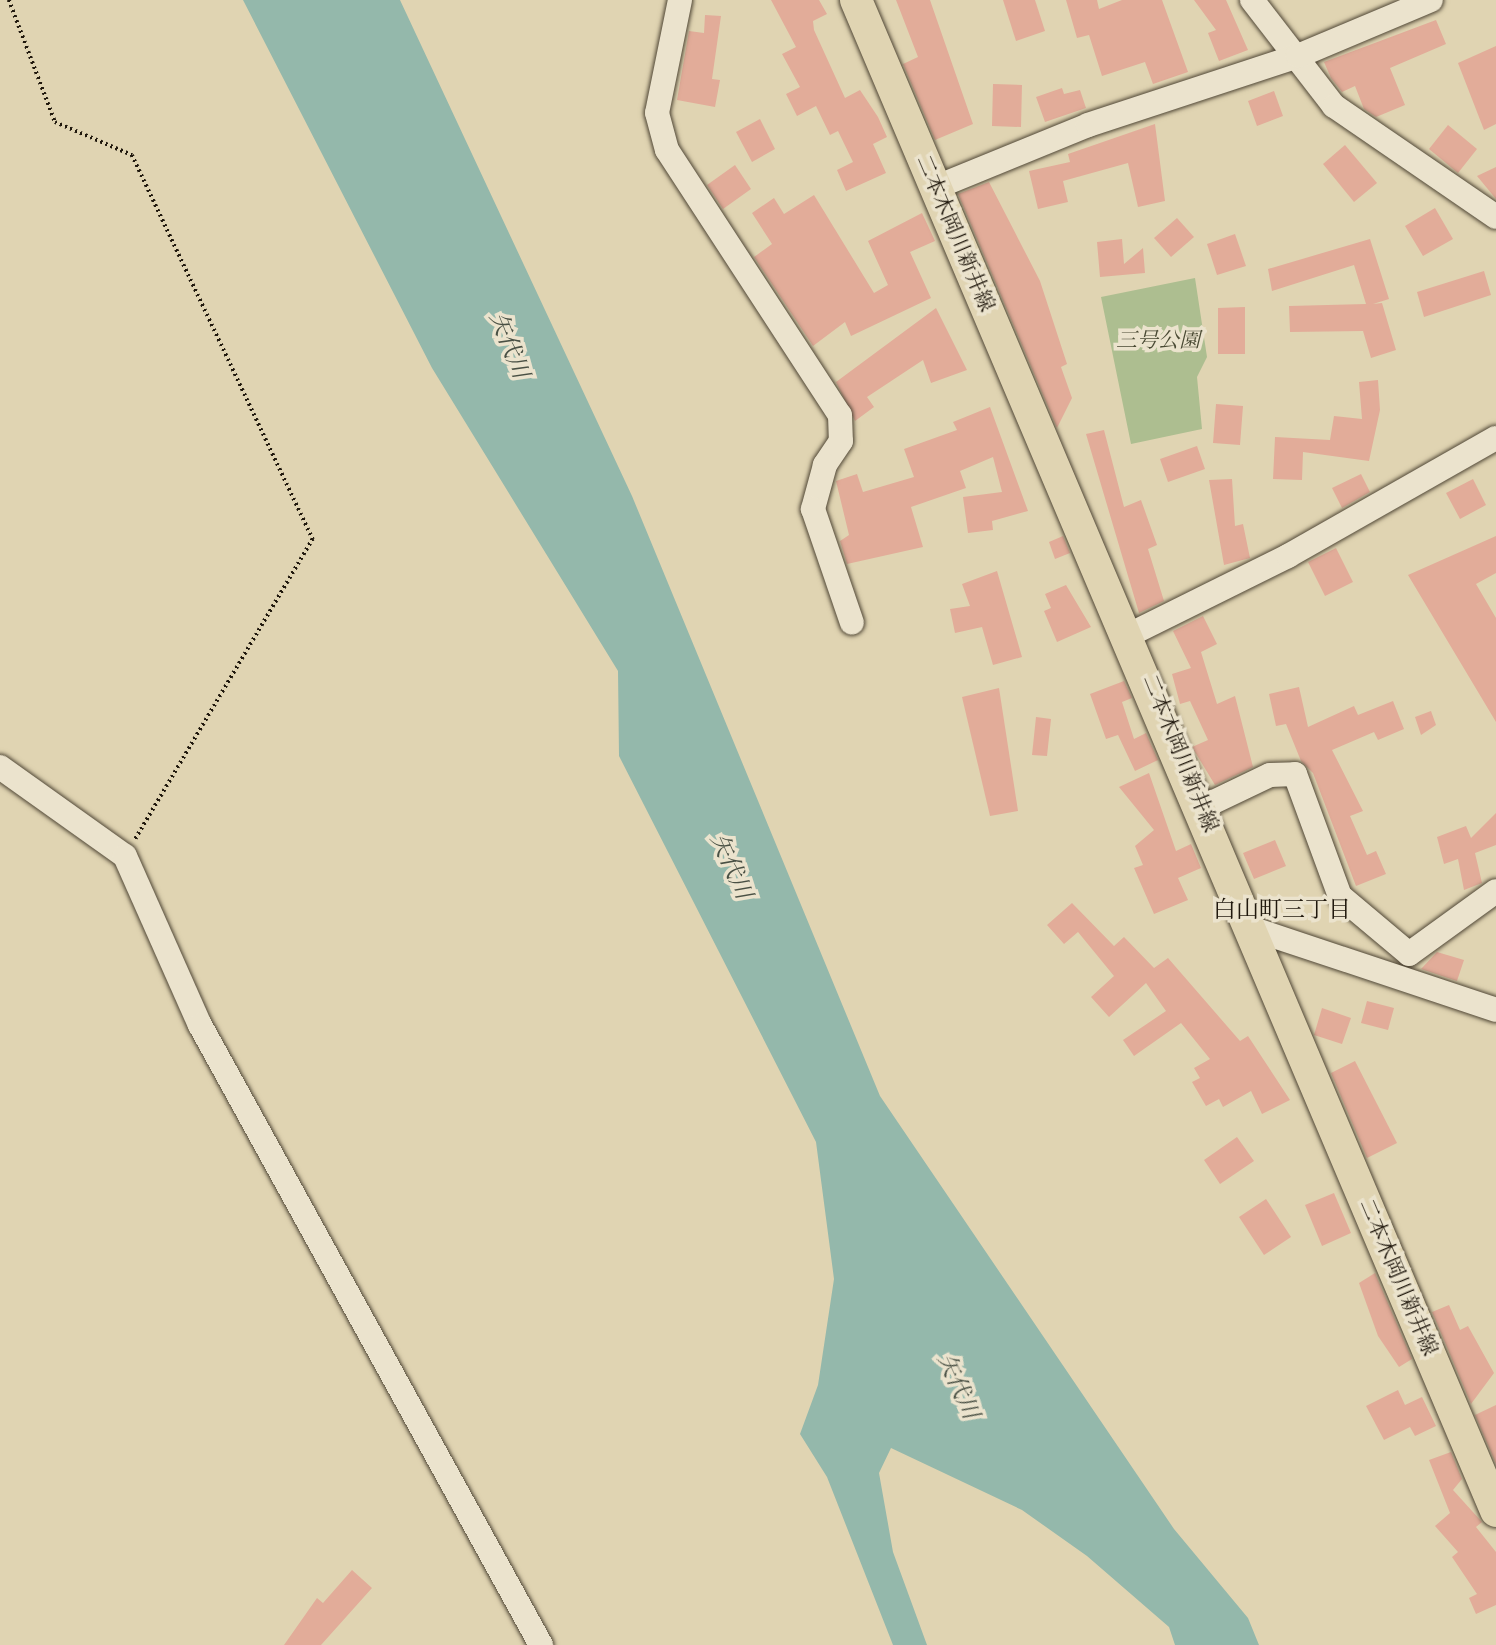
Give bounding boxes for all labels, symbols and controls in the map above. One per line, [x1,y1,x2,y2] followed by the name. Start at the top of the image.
[910,152,998,316] street label: 二本木岡川新井線
[481,309,533,383] water label: 矢代川
[1116,329,1200,355] park label: 三号公園
[1136,671,1222,837] street label: 二本木岡川新井線
[702,830,756,904] water label: 矢代川
[1213,898,1351,926] district label: 白山町三丁目
[1353,1196,1441,1360] street label: 二本木岡川新井線
[929,1350,983,1424] water label: 矢代川

